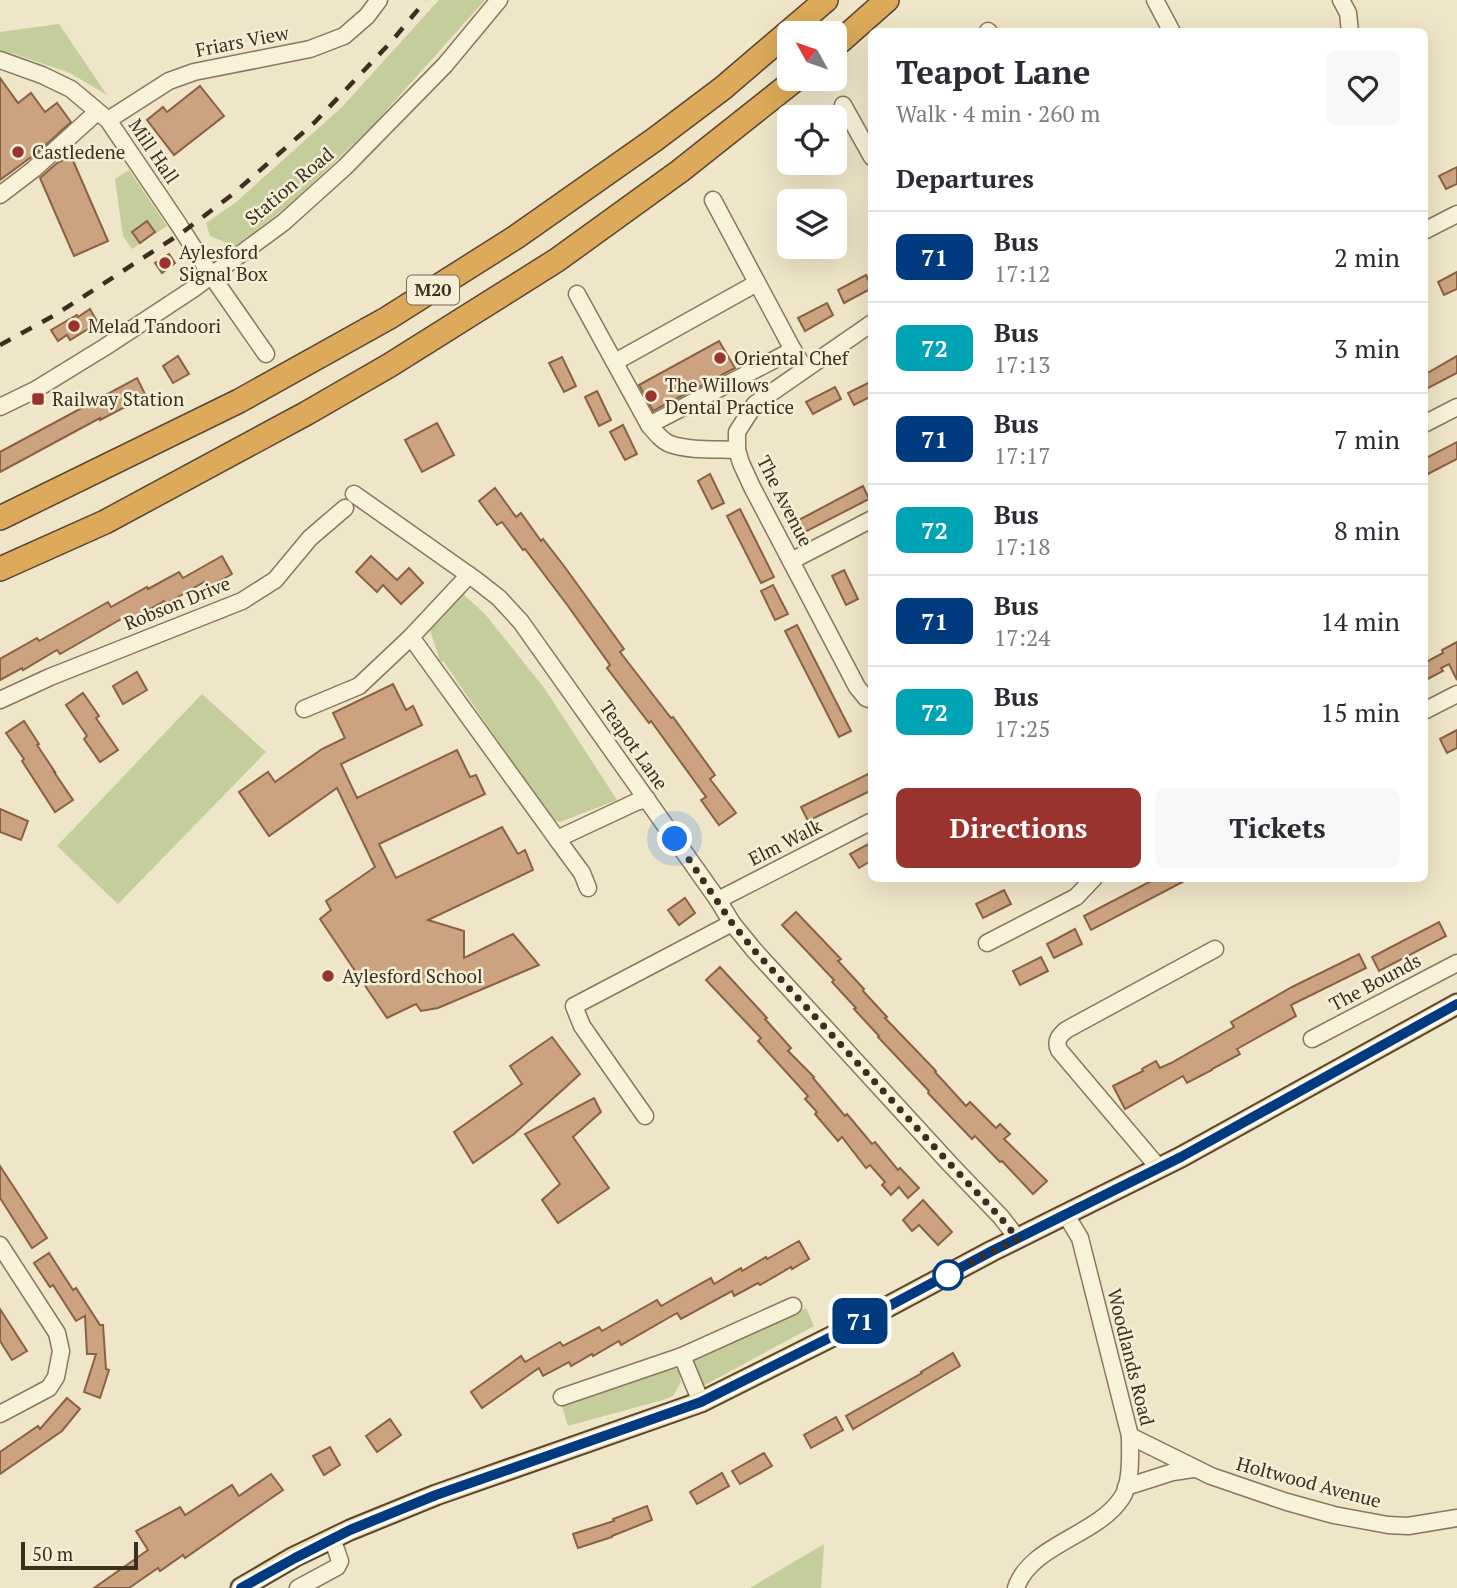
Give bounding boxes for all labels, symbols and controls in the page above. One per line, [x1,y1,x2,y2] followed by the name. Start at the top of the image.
[193,19,292,62] street label: Friars View
[777,21,847,91] north arrow
[777,21,847,259] map controls
[896,50,1090,93] text: Teapot Lane
[1326,51,1400,125] button: heart
[896,98,1100,129] text: Walk · 4 min · 260 m
[777,105,847,175] button: locate
[124,113,185,188] street label: Mill Hall
[32,139,125,164] place label: Castledene
[239,141,339,230] street label: Station Road
[10,144,26,160] marker: Castledene
[896,161,1034,195] text: Departures
[777,189,847,259] button: layers
[994,224,1039,258] text: Bus
[179,239,268,286] place label: Aylesford Signal Box
[1334,240,1400,274] text: 2 min
[921,241,948,273] text: 71
[157,255,173,271] marker: Aylesford Signal Box
[994,258,1051,289] text: 17:12
[407,276,459,304] road number: M20
[88,313,221,338] place label: Melad Tandoori
[994,315,1039,349] text: Bus
[66,318,82,334] marker: Melad Tandoori
[1334,331,1400,365] text: 3 min
[921,332,948,364] text: 72
[734,345,850,370] place label: Oriental Chef
[994,349,1051,380] text: 17:13
[712,350,728,366] marker: Oriental Chef
[665,372,794,419] place label: The Willows Dental Practice
[52,386,184,411] place label: Railway Station
[643,388,659,404] marker: The Willows Dental Practice
[30,391,46,407] marker: Railway Station
[994,406,1039,440] text: Bus
[1334,422,1400,456] text: 7 min
[921,423,948,455] text: 71
[994,440,1051,471] text: 17:17
[752,451,819,551] street label: The Avenue
[994,497,1039,531] text: Bus
[1334,513,1400,547] text: 8 min
[921,514,948,546] text: 72
[994,531,1051,562] text: 17:18
[120,570,234,635] street label: Robson Drive
[994,588,1039,622] text: Bus
[1320,604,1400,638] text: 14 min
[921,605,948,637] text: 71
[994,622,1051,653] text: 17:24
[994,679,1039,713] text: Bus
[595,695,674,794] street label: Teapot Lane
[1320,695,1400,729] text: 15 min
[921,696,948,728] text: 72
[994,713,1051,744] text: 17:25
[896,788,1141,868] button: Directions
[1155,788,1400,868] button: Tickets
[744,812,826,871] street label: Elm Walk
[657,821,692,856] your location
[1325,947,1425,1016] street label: The Bounds
[342,963,483,988] place label: Aylesford School
[320,968,336,984] marker: Aylesford School
[933,1260,963,1290] unlabelled marker
[1102,1286,1161,1428] street label: Woodlands Road
[828,1298,892,1344] line badge: 71
[846,1305,874,1337] text: 71
[1234,1450,1384,1513] street label: Holtwood Avenue
[21,1539,138,1571] scale bar
[32,1541,73,1566] text: 50 m

